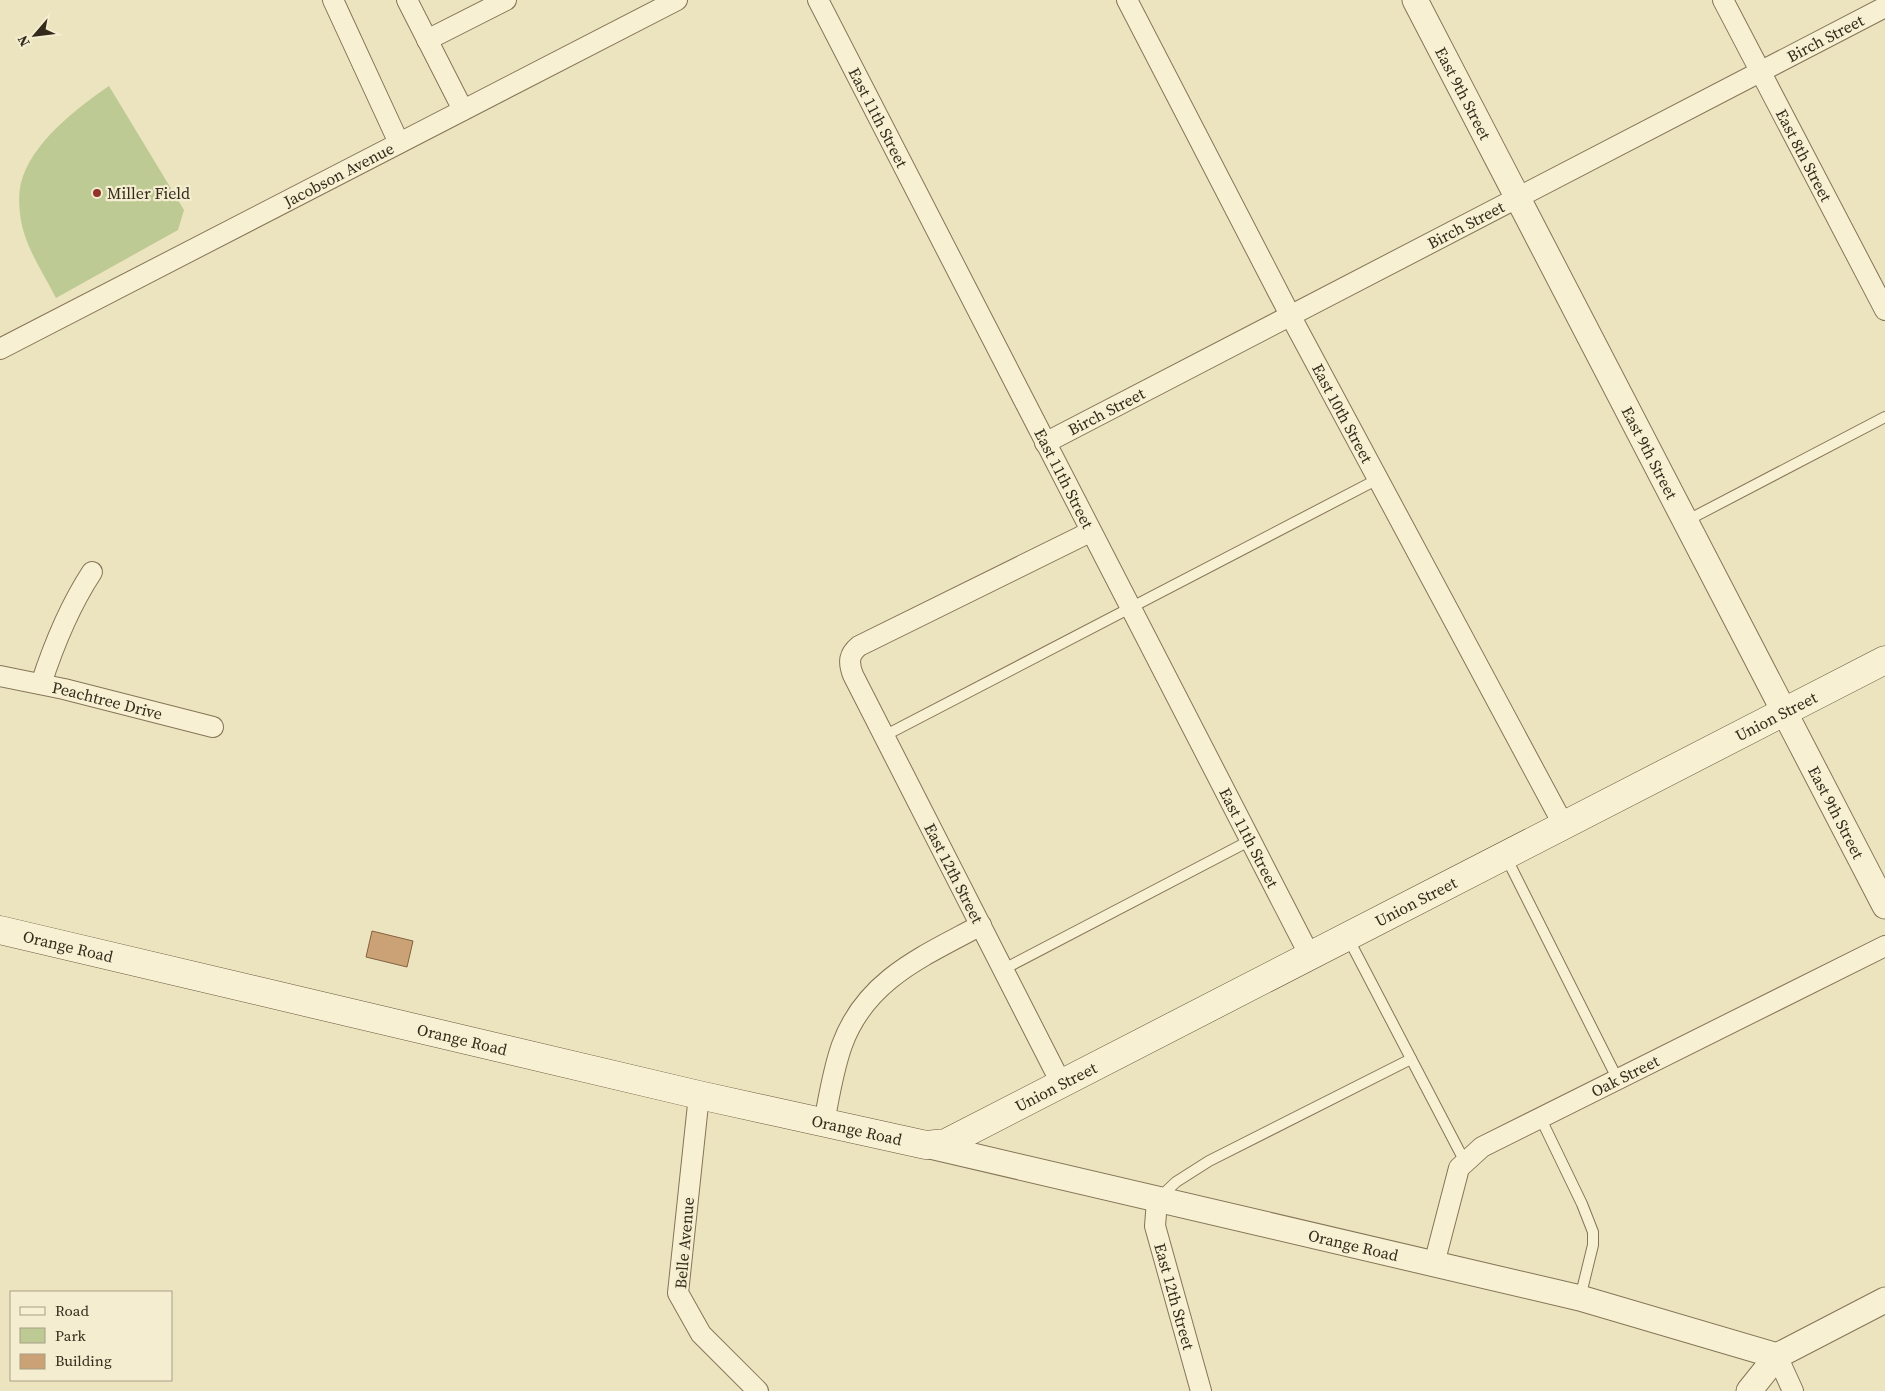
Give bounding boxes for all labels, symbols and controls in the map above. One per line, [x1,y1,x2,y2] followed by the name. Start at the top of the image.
[1783,9,1868,67] street label: Birch Street
[10,10,60,60] north arrow
[12,32,35,50] text: N
[1430,43,1497,144] street label: East 9th Street
[844,64,914,172] street label: East 11th Street
[1771,105,1838,206] street label: East 8th Street
[279,137,398,212] street label: Jacobson Avenue
[107,182,190,204] place label: Miller Field
[91,187,103,199] marker: Miller Field
[1423,195,1509,254] street label: Birch Street
[1307,360,1379,467] street label: East 10th Street
[1064,382,1149,440] street label: Birch Street
[1617,403,1683,504] street label: East 9th Street
[1029,425,1099,533] street label: East 11th Street
[50,676,165,725] street label: Peachtree Drive
[1731,686,1821,746] street label: Union Street
[1803,762,1870,863] street label: East 9th Street
[1214,784,1284,892] street label: East 11th Street
[919,819,989,928] street label: East 12th Street
[1371,871,1461,932] street label: Union Street
[21,925,115,967] street label: Orange Road
[415,1018,510,1060] street label: Orange Road
[1587,1049,1663,1102] street label: Oak Street
[1011,1056,1101,1117] street label: Union Street
[810,1109,904,1150] street label: Orange Road
[669,1196,699,1290] street label: Belle Avenue
[1306,1224,1401,1266] street label: Orange Road
[1149,1240,1200,1353] street label: East 12th Street
[10,1291,172,1381] legend
[55,1300,89,1321] text: Road
[55,1325,87,1346] text: Park
[55,1350,112,1371] text: Building

